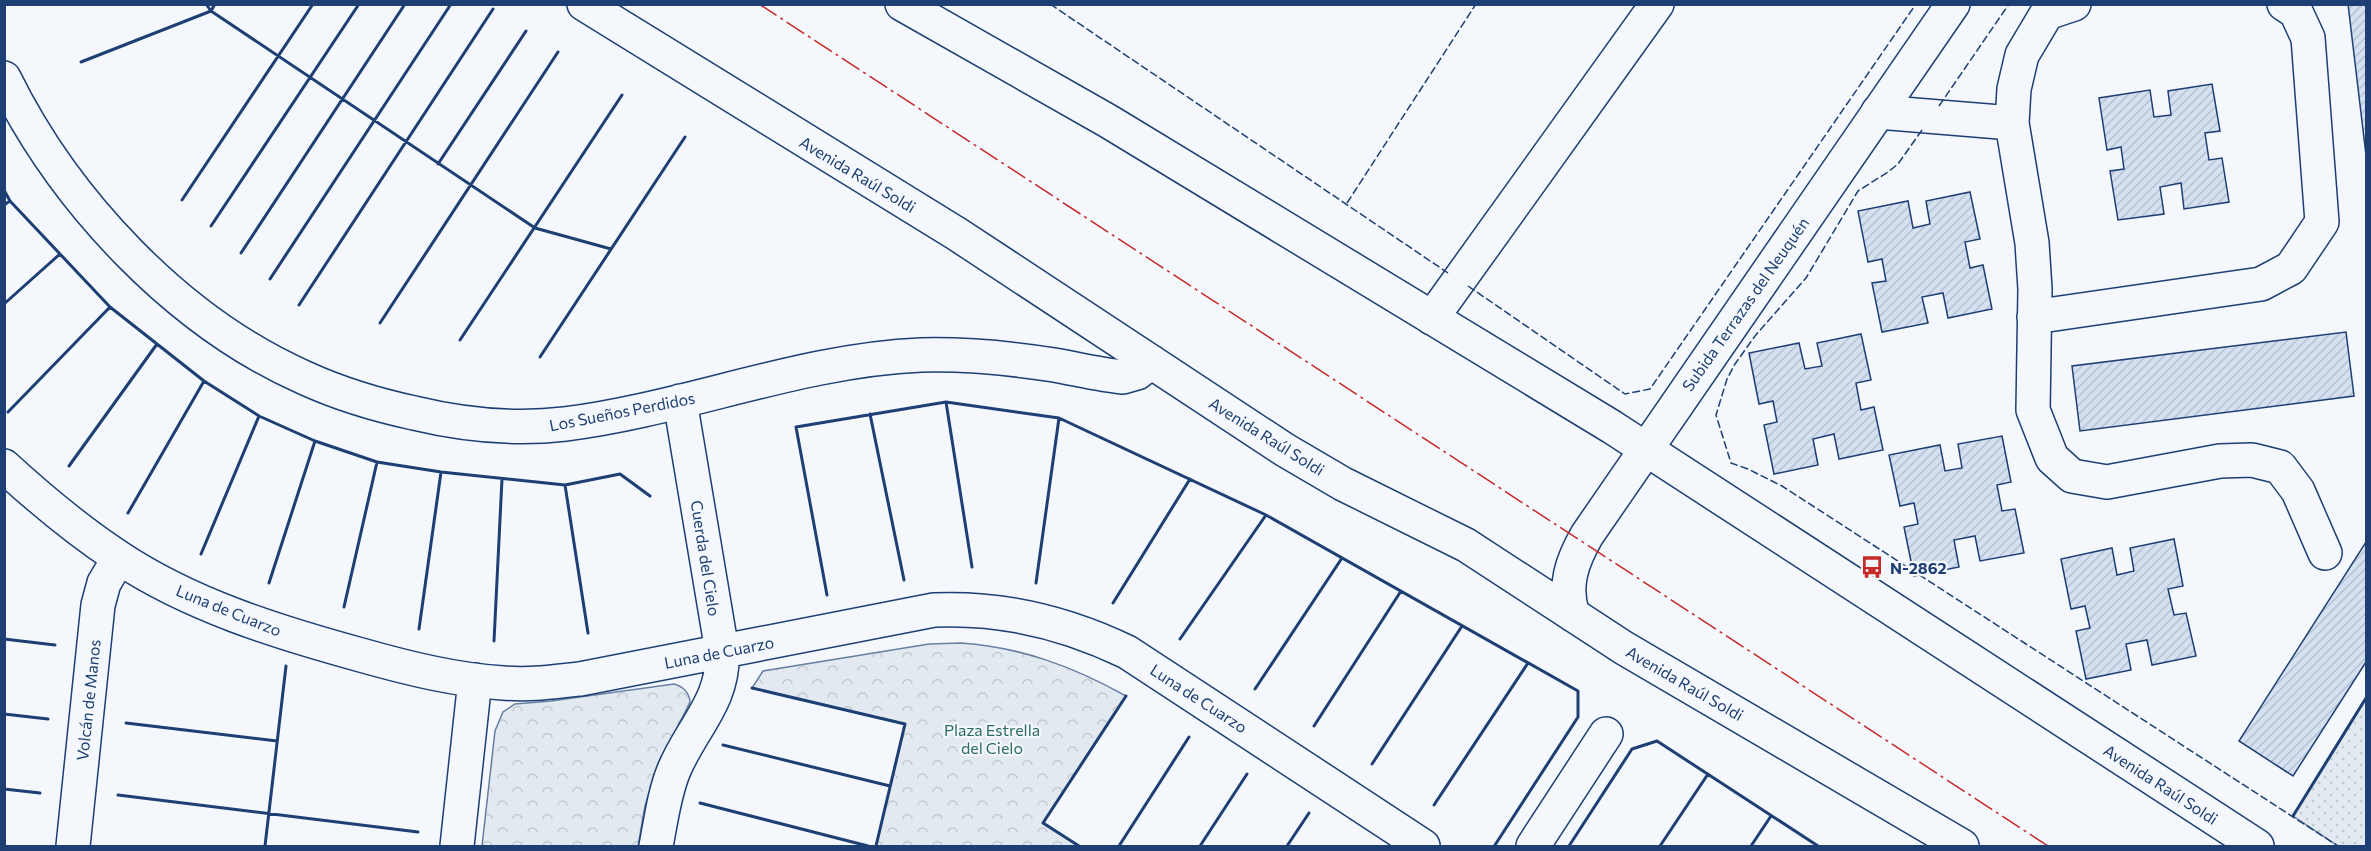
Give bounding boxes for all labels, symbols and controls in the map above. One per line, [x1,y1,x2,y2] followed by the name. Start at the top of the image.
[796,132,920,216] street label: Avenida Raúl Soldi
[1678,213,1812,395] street label: Subida Terrazas del Neuquén
[547,388,697,434] street label: Los Sueños Perdidos
[1206,393,1328,479] street label: Avenida Raúl Soldi
[687,499,725,617] street label: Cuerda del Cielo
[1859,554,1885,580] bus stop icon: N-2862
[1890,558,1947,577] place label: N-2862
[174,580,284,640] street label: Luna de Cuarzo
[662,632,776,672] street label: Luna de Cuarzo
[72,638,104,762] street label: Volcán de Manos
[1623,642,1747,724] street label: Avenida Raúl Soldi
[1147,660,1251,736] street label: Luna de Cuarzo
[944,720,1040,757] park label: Plaza Estrella del Cielo
[2100,740,2222,828] street label: Avenida Raúl Soldi

